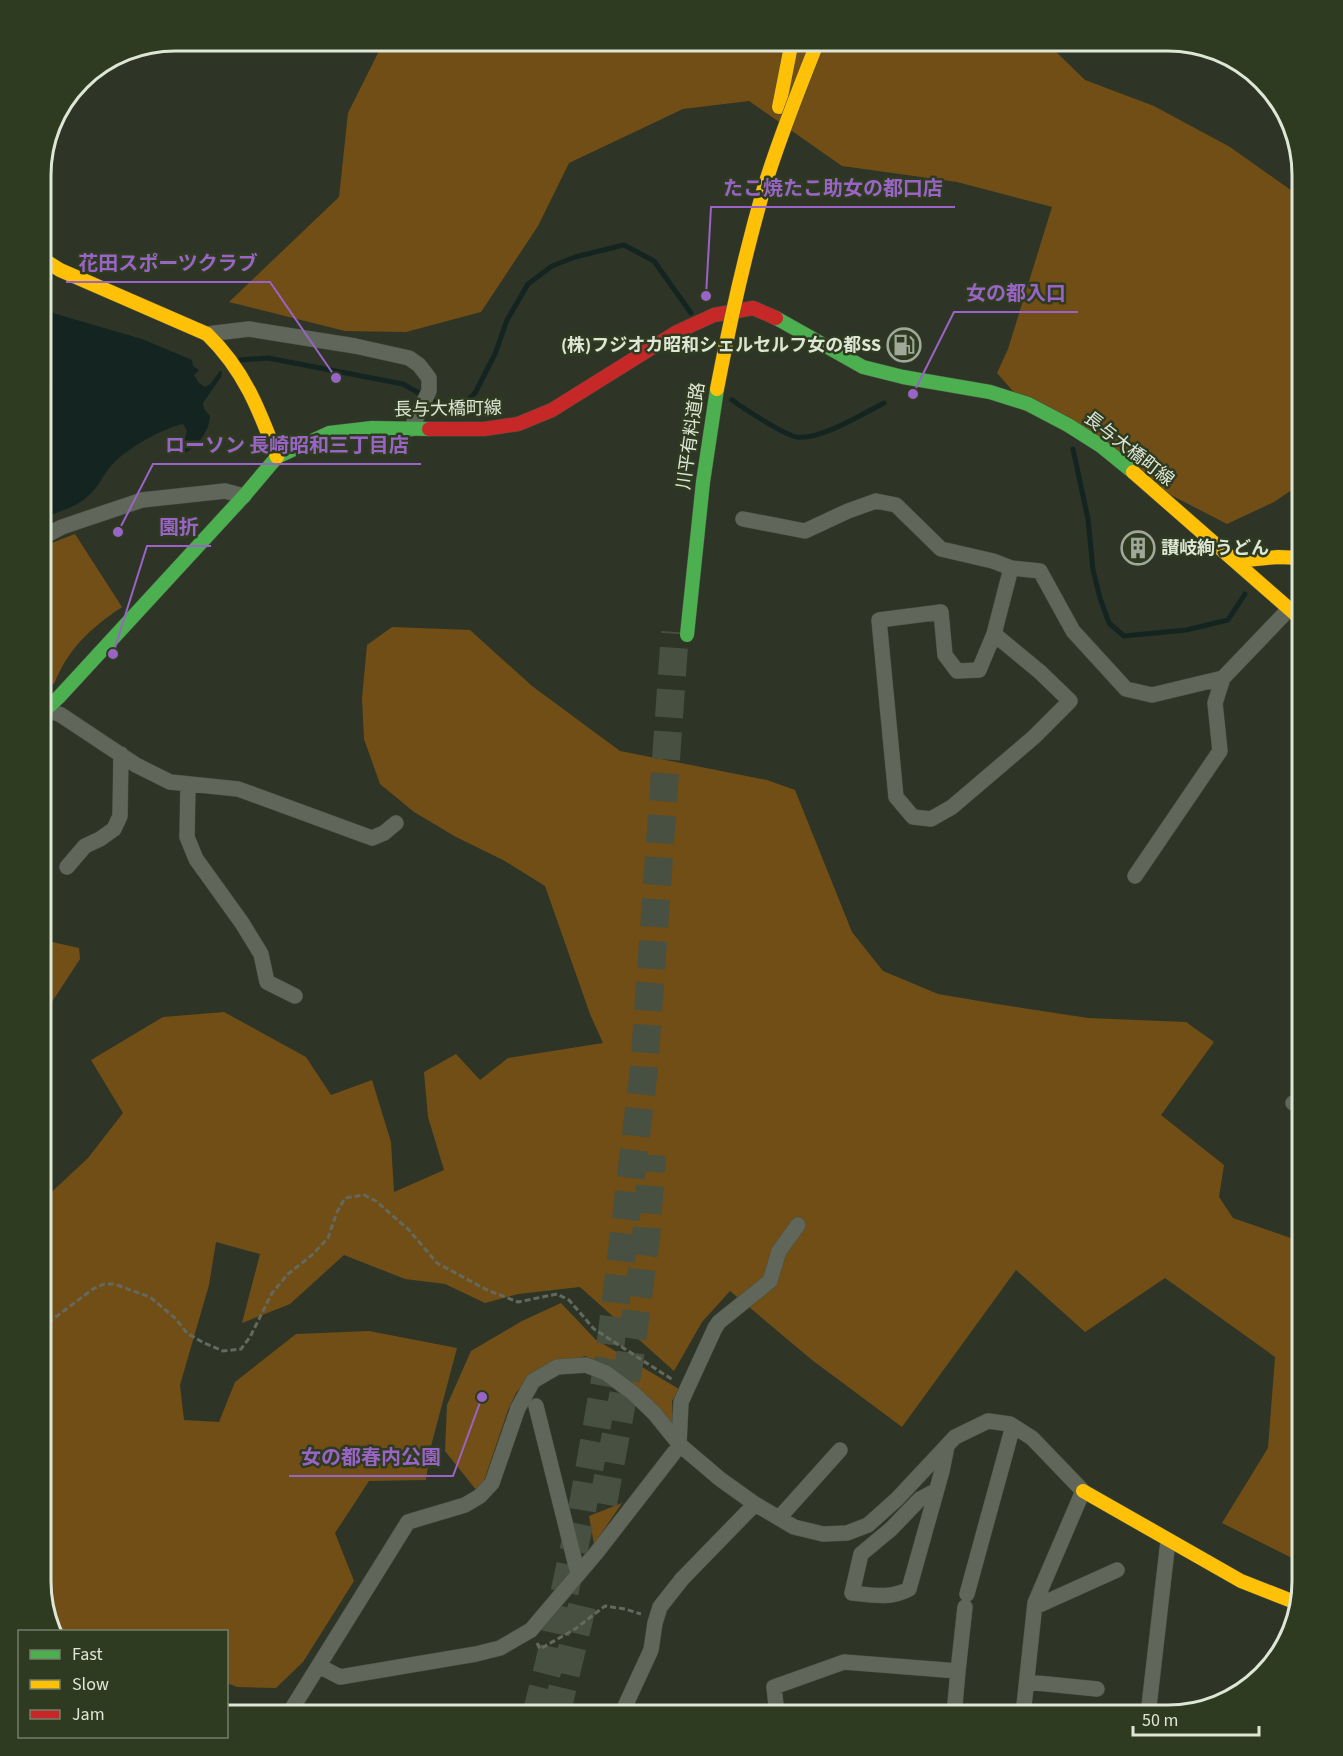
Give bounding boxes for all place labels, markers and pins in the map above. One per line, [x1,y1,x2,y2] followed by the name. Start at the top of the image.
[711,169,955,207] callout: たこ焼たこ助女の都口店
[66,244,270,282] callout: 花田スポーツクラブ
[954,274,1078,312] callout: 女の都入口
[886,327,922,363] fuel station icon: (株)フジオカ昭和シェルセルフ女の都SS
[561,333,881,358] place label: (株)フジオカ昭和シェルセルフ女の都SS
[153,426,421,464] callout: ローソン 長崎昭和三丁目店
[147,508,211,546] callout: 園折
[1120,530,1156,566] building icon: 讃岐絢うどん
[1161,536,1269,561] place label: 讃岐絢うどん
[289,1438,453,1476] callout: 女の都春内公園

